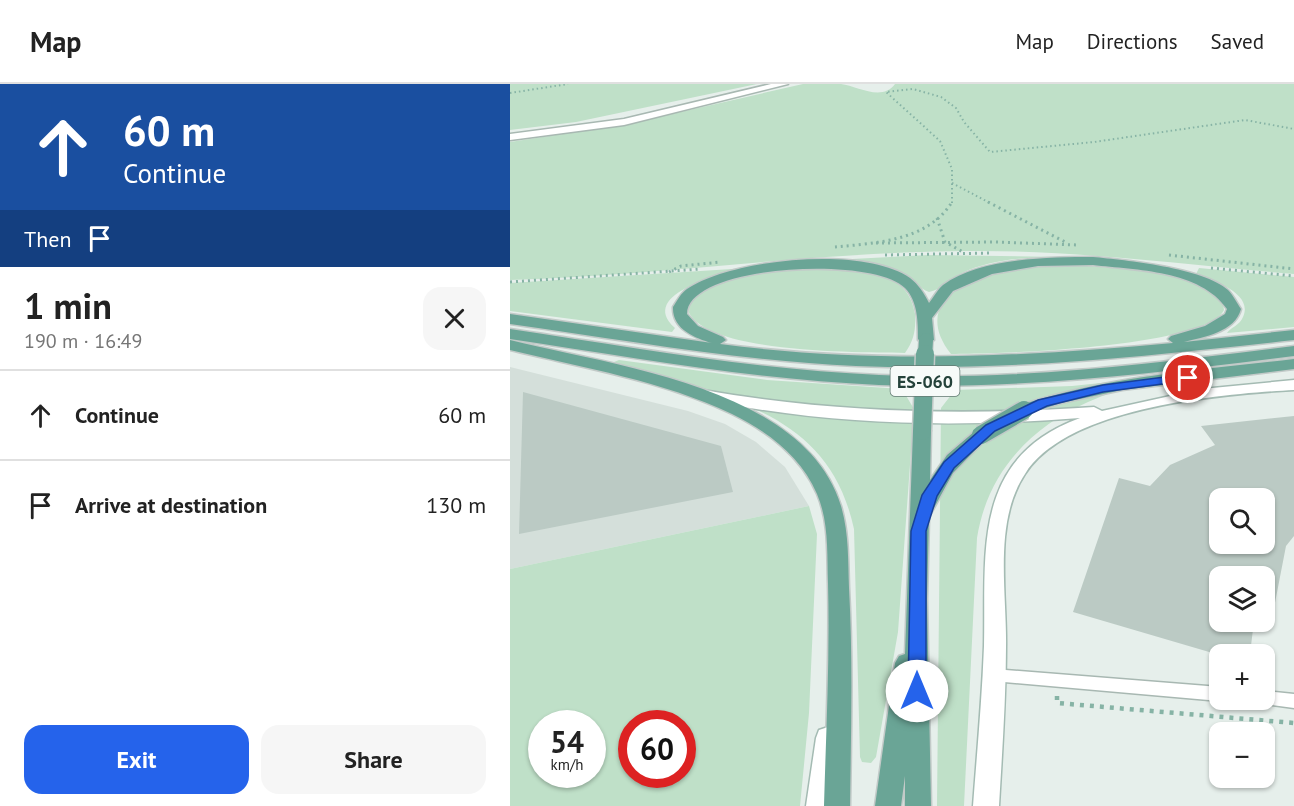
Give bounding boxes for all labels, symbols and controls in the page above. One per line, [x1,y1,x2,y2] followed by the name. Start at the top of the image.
[30,23,81,60] text: Map
[1015,28,1054,55] text: Map
[1087,28,1178,55] text: Directions
[1211,28,1264,55] text: Saved
[123,103,215,158] text: 60 m
[24,108,102,186] icon: ahead
[123,156,226,190] text: Continue
[83,222,116,255] icon: arrive
[24,225,71,253] text: Then
[24,282,112,329] text: 1 min
[423,287,486,350] button: close
[24,328,142,354] text: 190 m · 16:49
[1162,352,1213,403] pin
[1171,361,1204,394] icon: arrive
[890,366,960,396] road number: ES-060
[24,399,57,432] icon: ahead
[75,401,159,429] text: Continue
[438,401,486,429] text: 60 m
[1209,488,1275,788] map controls
[1209,488,1275,554] button: search
[24,489,57,522] icon: arrive
[75,491,267,519] text: Arrive at destination
[426,491,486,519] text: 130 m
[1209,566,1275,632] button: layers
[1209,644,1275,710] button: +
[885,659,949,723] position arrow
[618,710,696,788] speed limit sign: 60
[550,722,584,761] text: 54
[1209,722,1275,788] button: −
[24,725,249,794] button: Exit
[261,725,486,794] button: Share
[551,755,583,774] text: km/h

